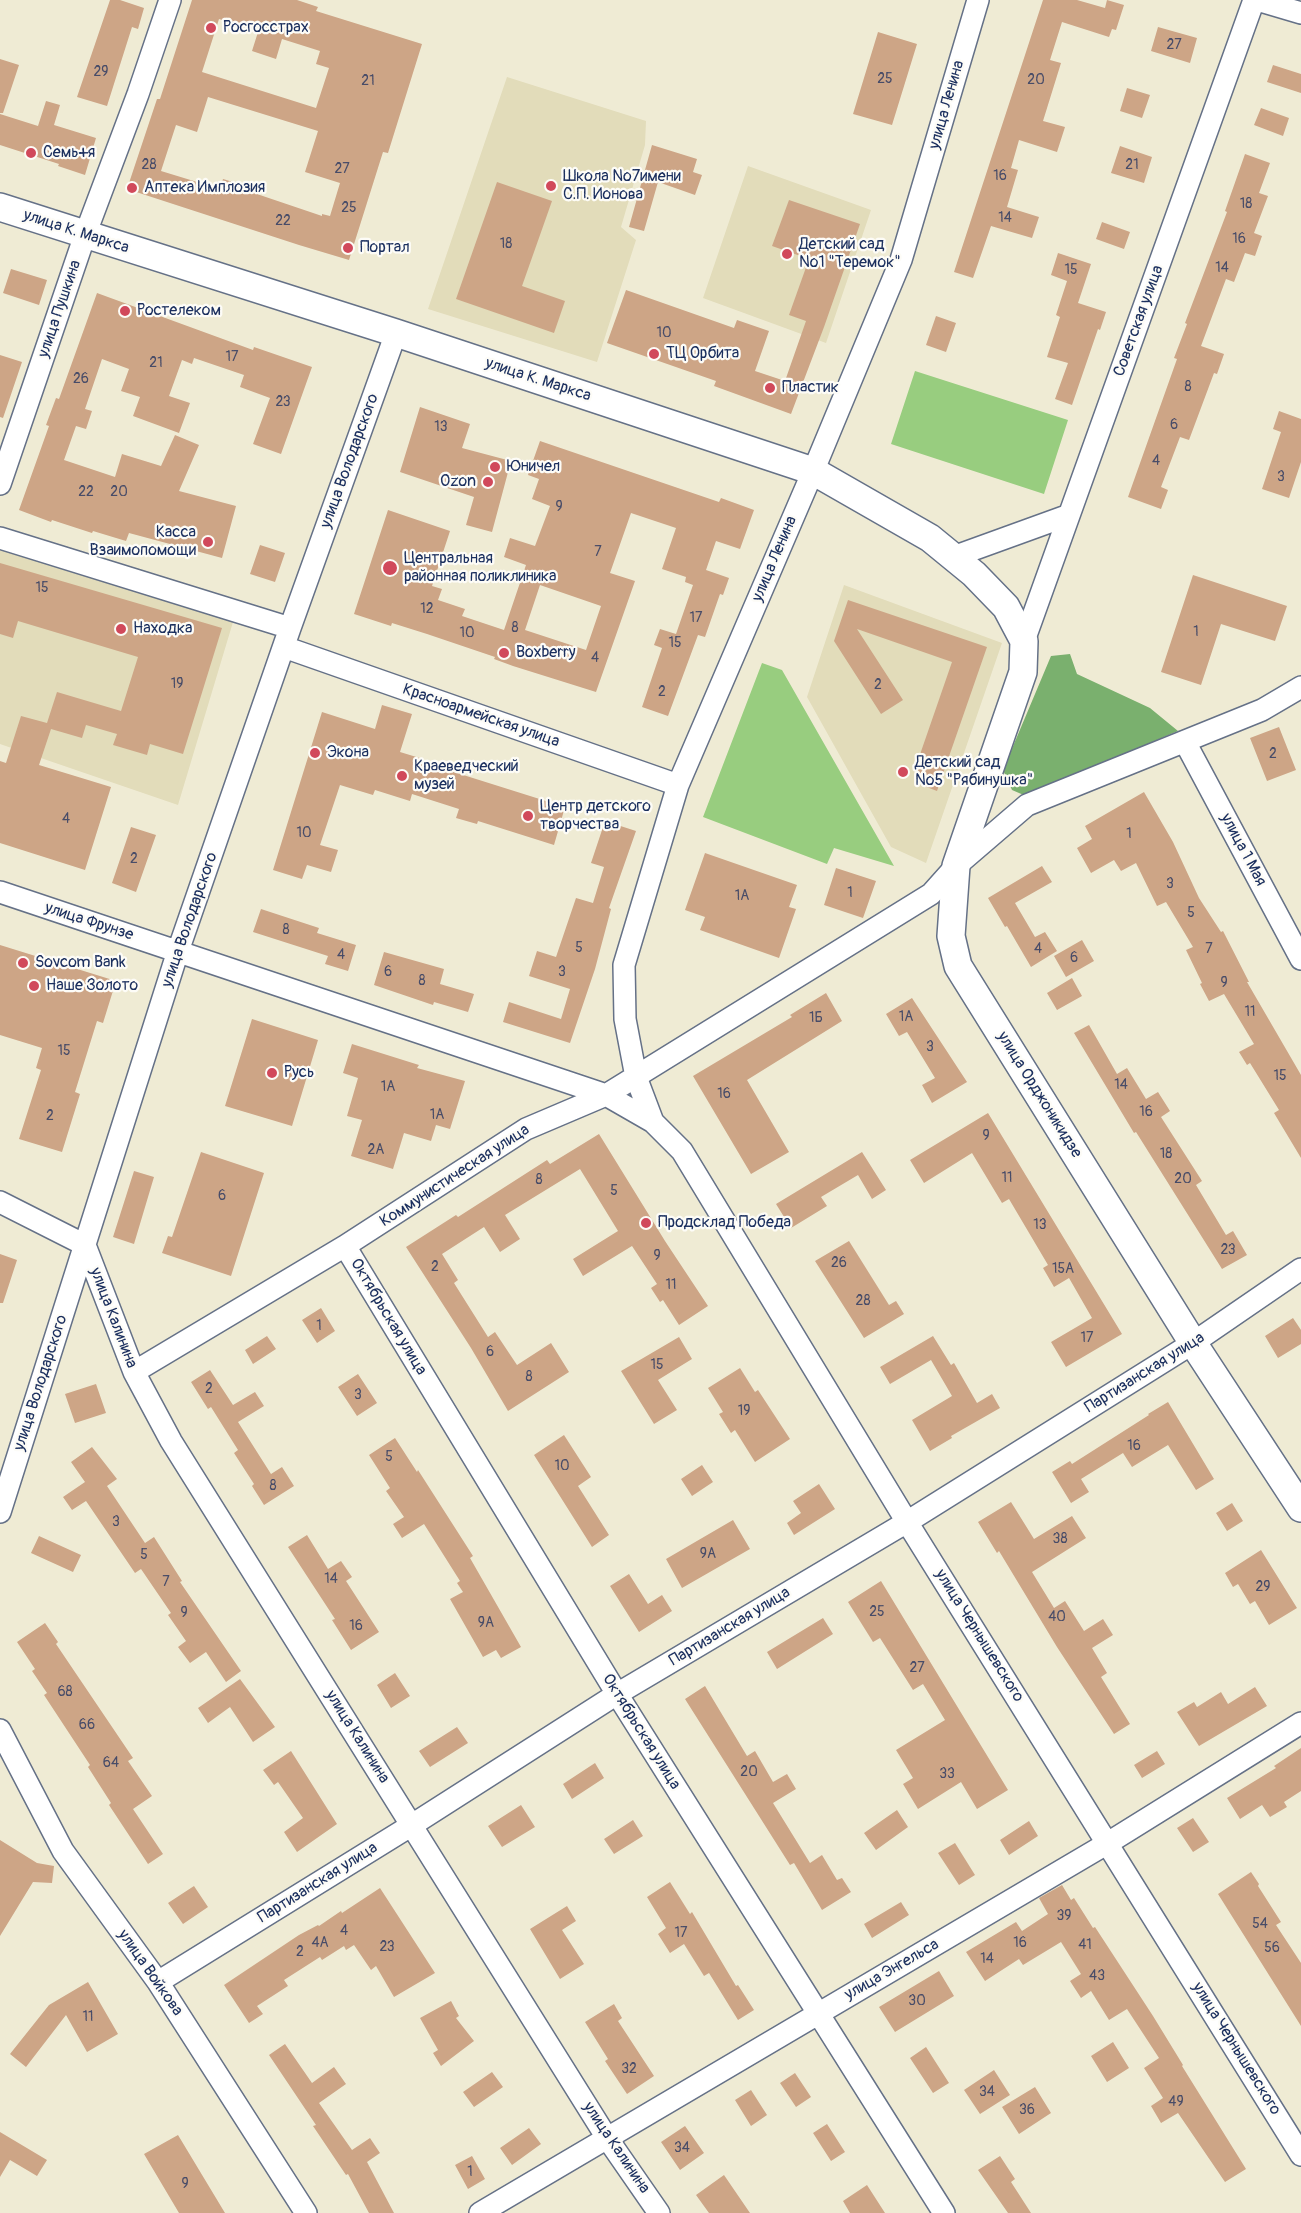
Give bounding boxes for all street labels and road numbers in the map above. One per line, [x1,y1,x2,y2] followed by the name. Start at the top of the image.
[925,58,969,152] street label: улица Ленина
[21,206,131,258] street label: улица К. Маркса
[34,258,86,360] street label: улица Пушкина
[1110,263,1168,379] street label: Советская улица
[483,354,593,406] street label: улица К. Маркса
[317,391,383,531] street label: улица Володарского
[748,513,802,605] street label: улица Ленина
[400,680,562,752] street label: Красноармейская улица
[1216,810,1270,890] street label: улица 1 Мая
[158,850,222,990] street label: улица Володарского
[42,899,136,945] street label: улица Фрунзе
[992,1028,1086,1162] street label: улица Орджоникидзе
[377,1120,533,1232] street label: Коммунистическая улица
[346,1255,430,1379] street label: Октябрьская улица
[85,1265,141,1371] street label: улица Калинина
[10,1313,72,1453] street label: улица Володарского
[1082,1328,1208,1418] street label: Партизанская улица
[930,1566,1028,1706] street label: улица Чернышевского
[666,1583,794,1671] street label: Партизанская улица
[598,1671,684,1793] street label: Октябрьская улица
[321,1687,393,1787] street label: улица Калинина
[255,1838,381,1928] street label: Партизанская улица
[113,1926,187,2020] street label: улица Войкова
[841,1935,943,2005] street label: улица Энгельса
[1187,1979,1285,2119] street label: улица Чернышевского
[578,2099,654,2197] street label: улица Калинина

